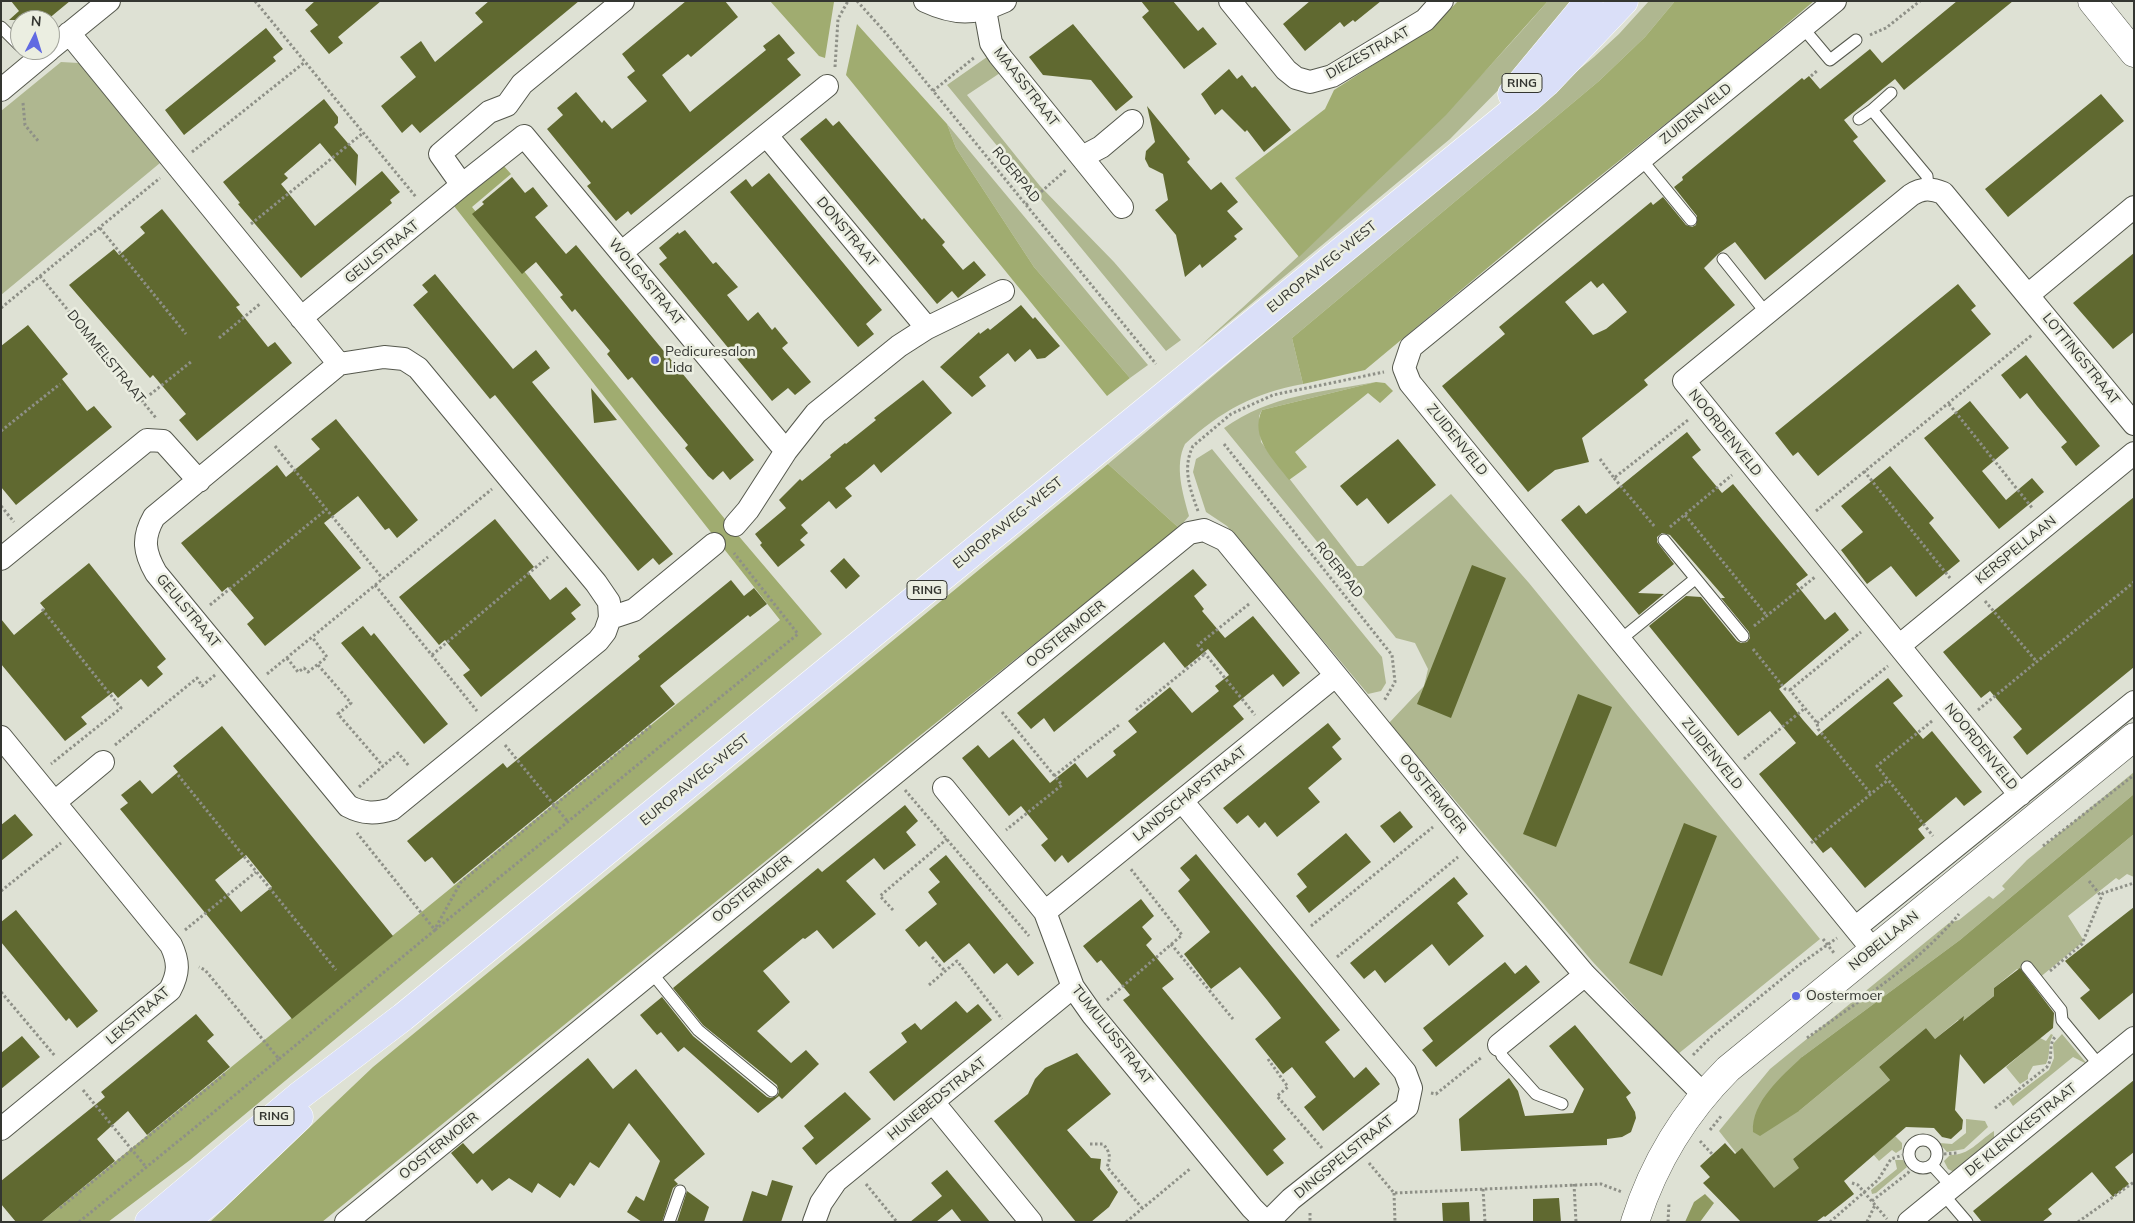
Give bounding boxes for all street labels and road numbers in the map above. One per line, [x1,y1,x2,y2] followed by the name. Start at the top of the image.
[1323,23,1413,83] street label: DIEZESTRAAT
[990,44,1062,130] street label: MAASSTRAAT
[1502,74,1542,92] road number: RING
[1657,80,1735,148] street label: ZUIDENVELD
[988,144,1044,206] street label: ROERPAD
[813,194,881,270] street label: DONSTRAAT
[342,217,422,287] street label: GEULSTRAAT
[1264,218,1380,316] street label: EUROPAWEG-WEST
[605,235,687,329] street label: WOLGASTRAAT
[63,307,149,407] street label: DOMMELSTRAAT
[2039,310,2123,408] street label: LOTTINGSTRAAT
[1685,386,1765,480] street label: NOORDENVELD
[1423,401,1491,479] street label: ZUIDENVELD
[950,474,1066,572] street label: EUROPAWEG-WEST
[1972,512,2060,588] street label: KERSPELLAAN
[1311,539,1367,601] street label: ROERPAD
[152,571,224,651] street label: GEULSTRAAT
[907,580,947,600] road number: RING
[1023,597,1109,671] street label: OOSTERMOER
[1941,700,2021,794] street label: NOORDENVELD
[1678,715,1746,793] street label: ZUIDENVELD
[637,731,753,829] street label: EUROPAWEG-WEST
[1130,743,1250,845] street label: LANDSCHAPSTRAAT
[1396,751,1470,837] street label: OOSTERMOER
[709,852,795,926] street label: OOSTERMOER
[1846,908,1922,974] street label: NOBELLAAN
[1068,982,1156,1088] street label: TUMULUSSTRAAT
[103,984,173,1048] street label: LEKSTRAAT
[884,1054,990,1144] street label: HUNEBEDSTRAAT
[1962,1080,2080,1180] street label: DE KLENCKESTRAAT
[254,1106,294,1126] road number: RING
[396,1109,482,1183] street label: OOSTERMOER
[1291,1112,1397,1202] street label: DINGSPELSTRAAT

